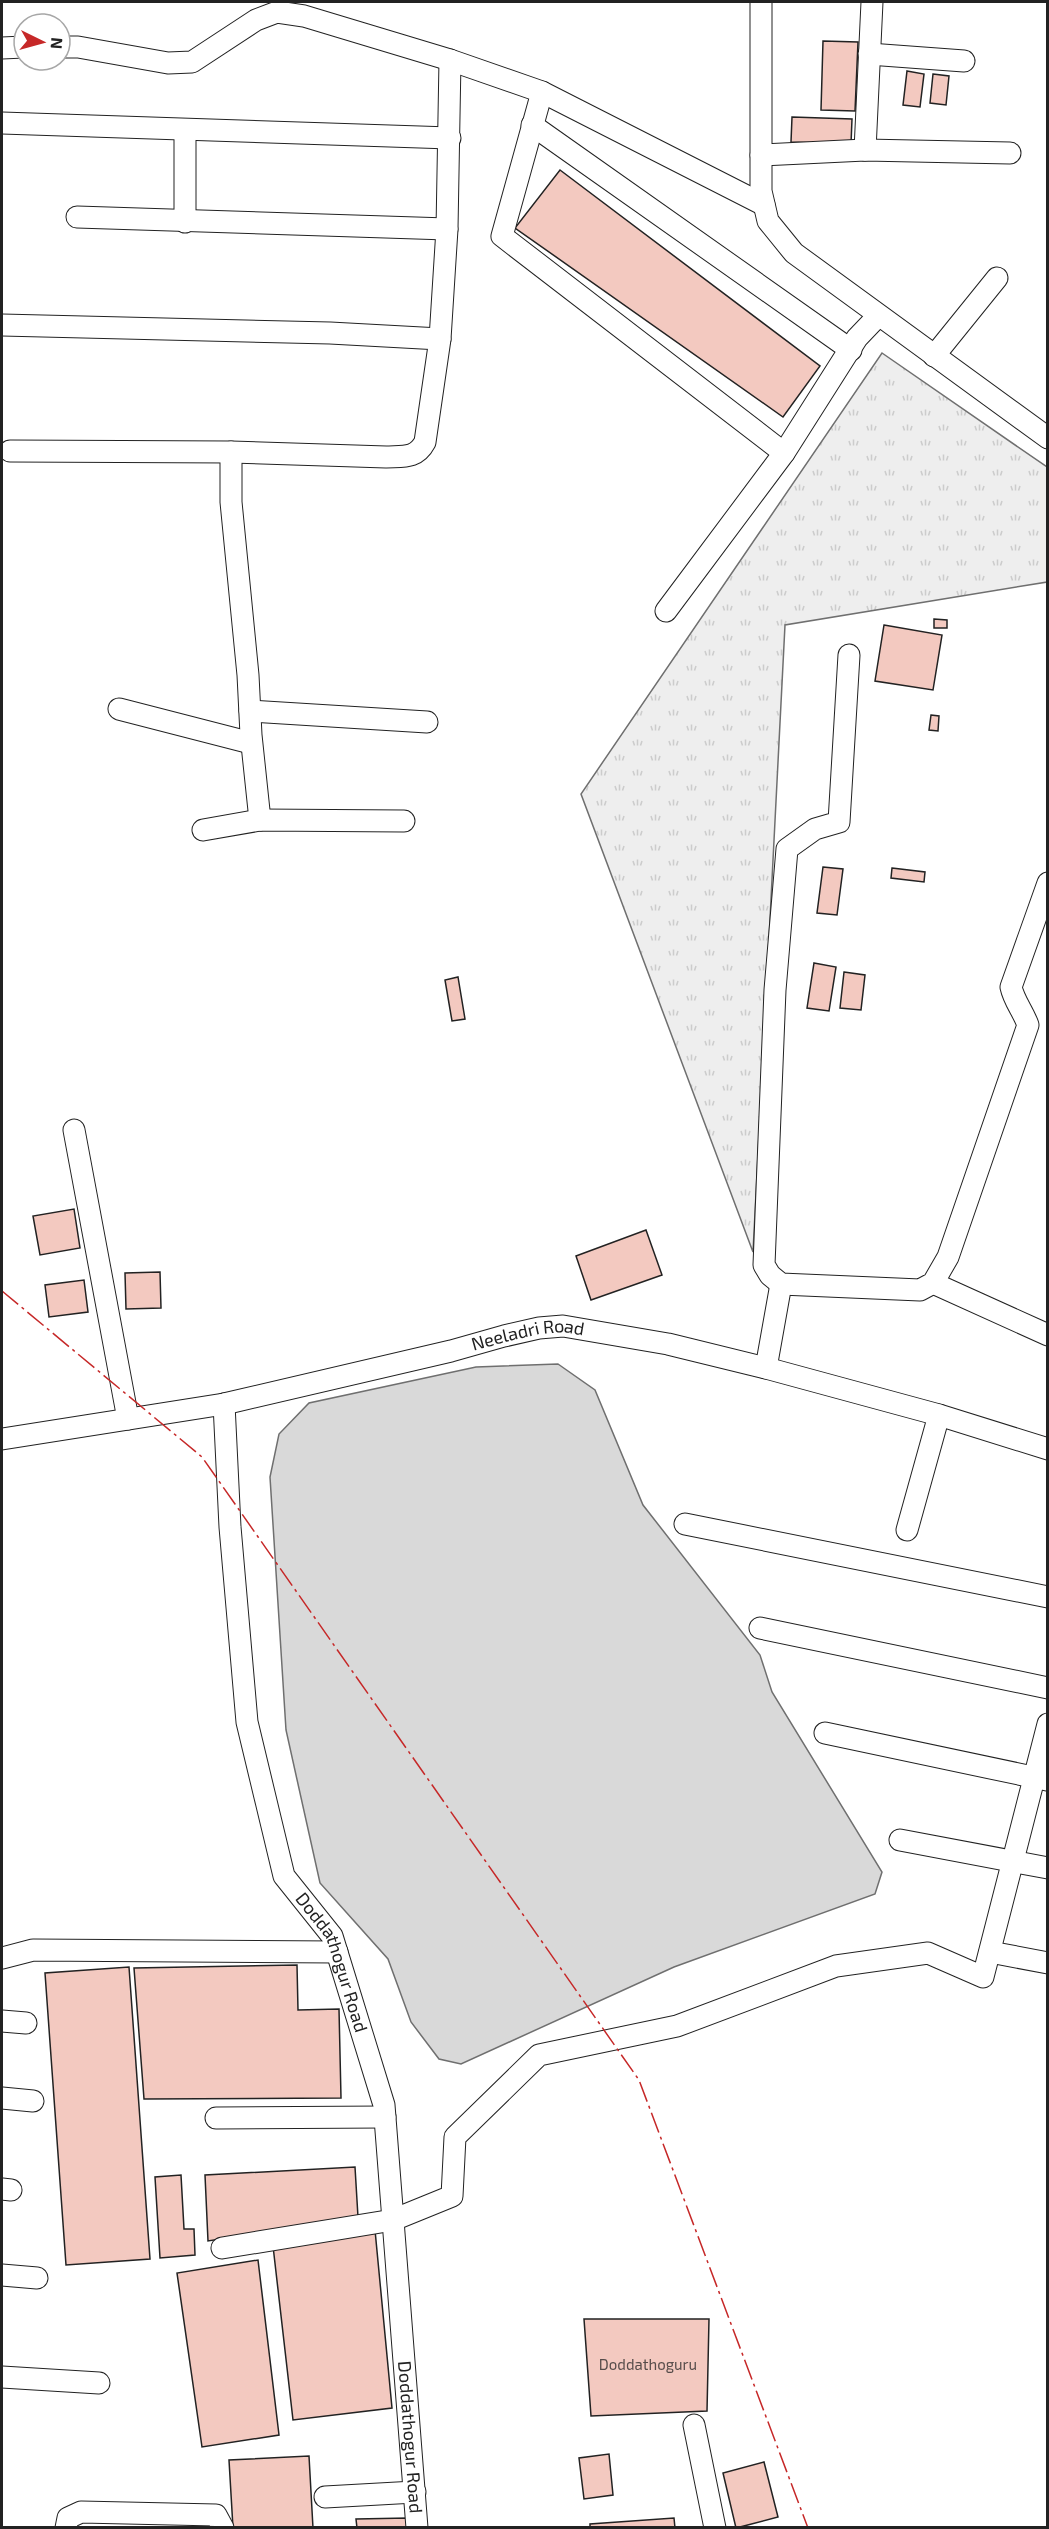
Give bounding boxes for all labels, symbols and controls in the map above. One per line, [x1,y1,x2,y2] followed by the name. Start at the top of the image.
[12,12,72,72] north arrow
[47,37,67,50] text: N
[469,1314,586,1355] street label: Neeladri Road
[291,1887,373,2035] street label: Doddathogur Road
[599,2355,697,2373] house number: Doddathoguru
[394,2360,428,2514] street label: Doddathogur Road

